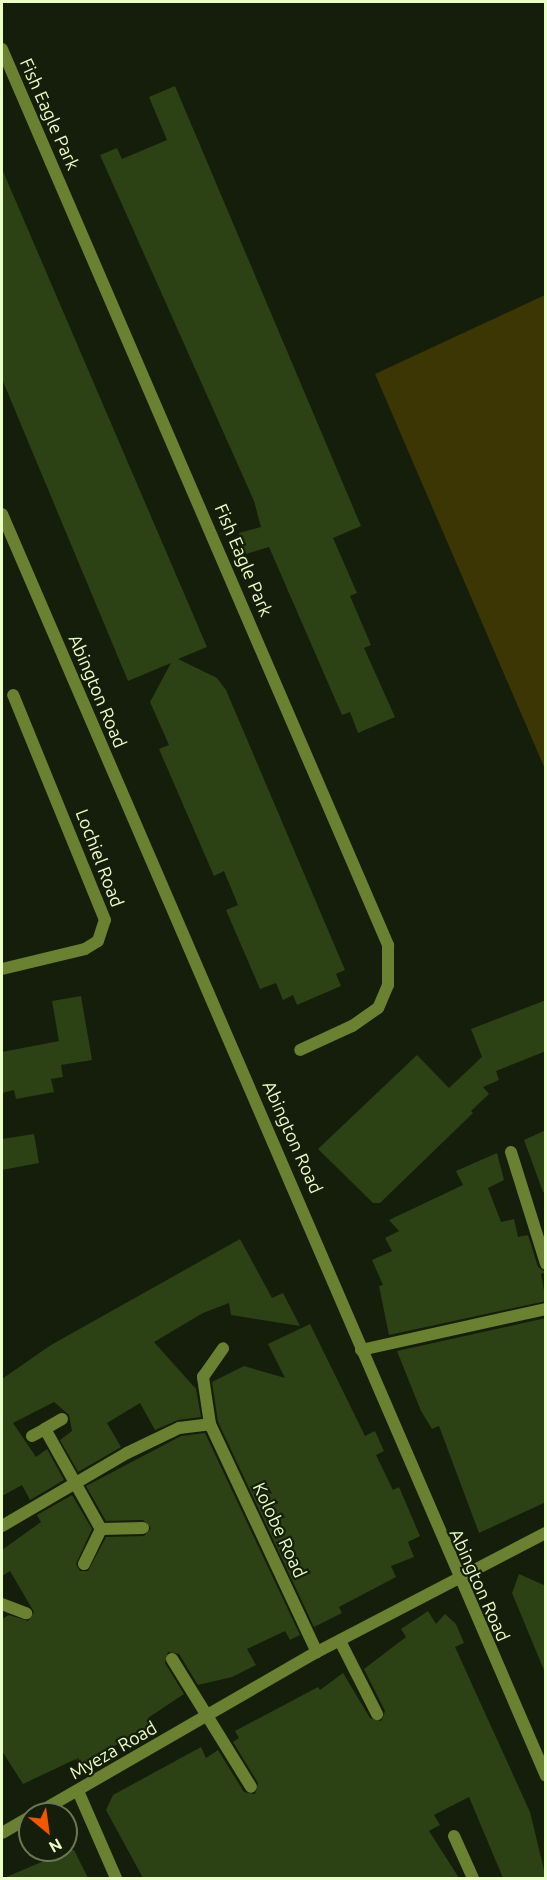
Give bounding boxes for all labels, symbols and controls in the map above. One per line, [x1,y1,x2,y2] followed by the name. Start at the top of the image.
[16,55,84,173] street label: Fish Eagle Park
[211,500,277,620] street label: Fish Eagle Park
[64,631,132,751] street label: Abington Road
[71,806,129,910] street label: Lochiel Road
[259,1077,327,1197] street label: Abington Road
[249,1479,311,1581] street label: Kolobe Road
[446,1525,514,1645] street label: Abington Road
[65,1716,161,1784] street label: Myeza Road
[18,1802,78,1862] north arrow
[46,1835,65,1857] text: N

